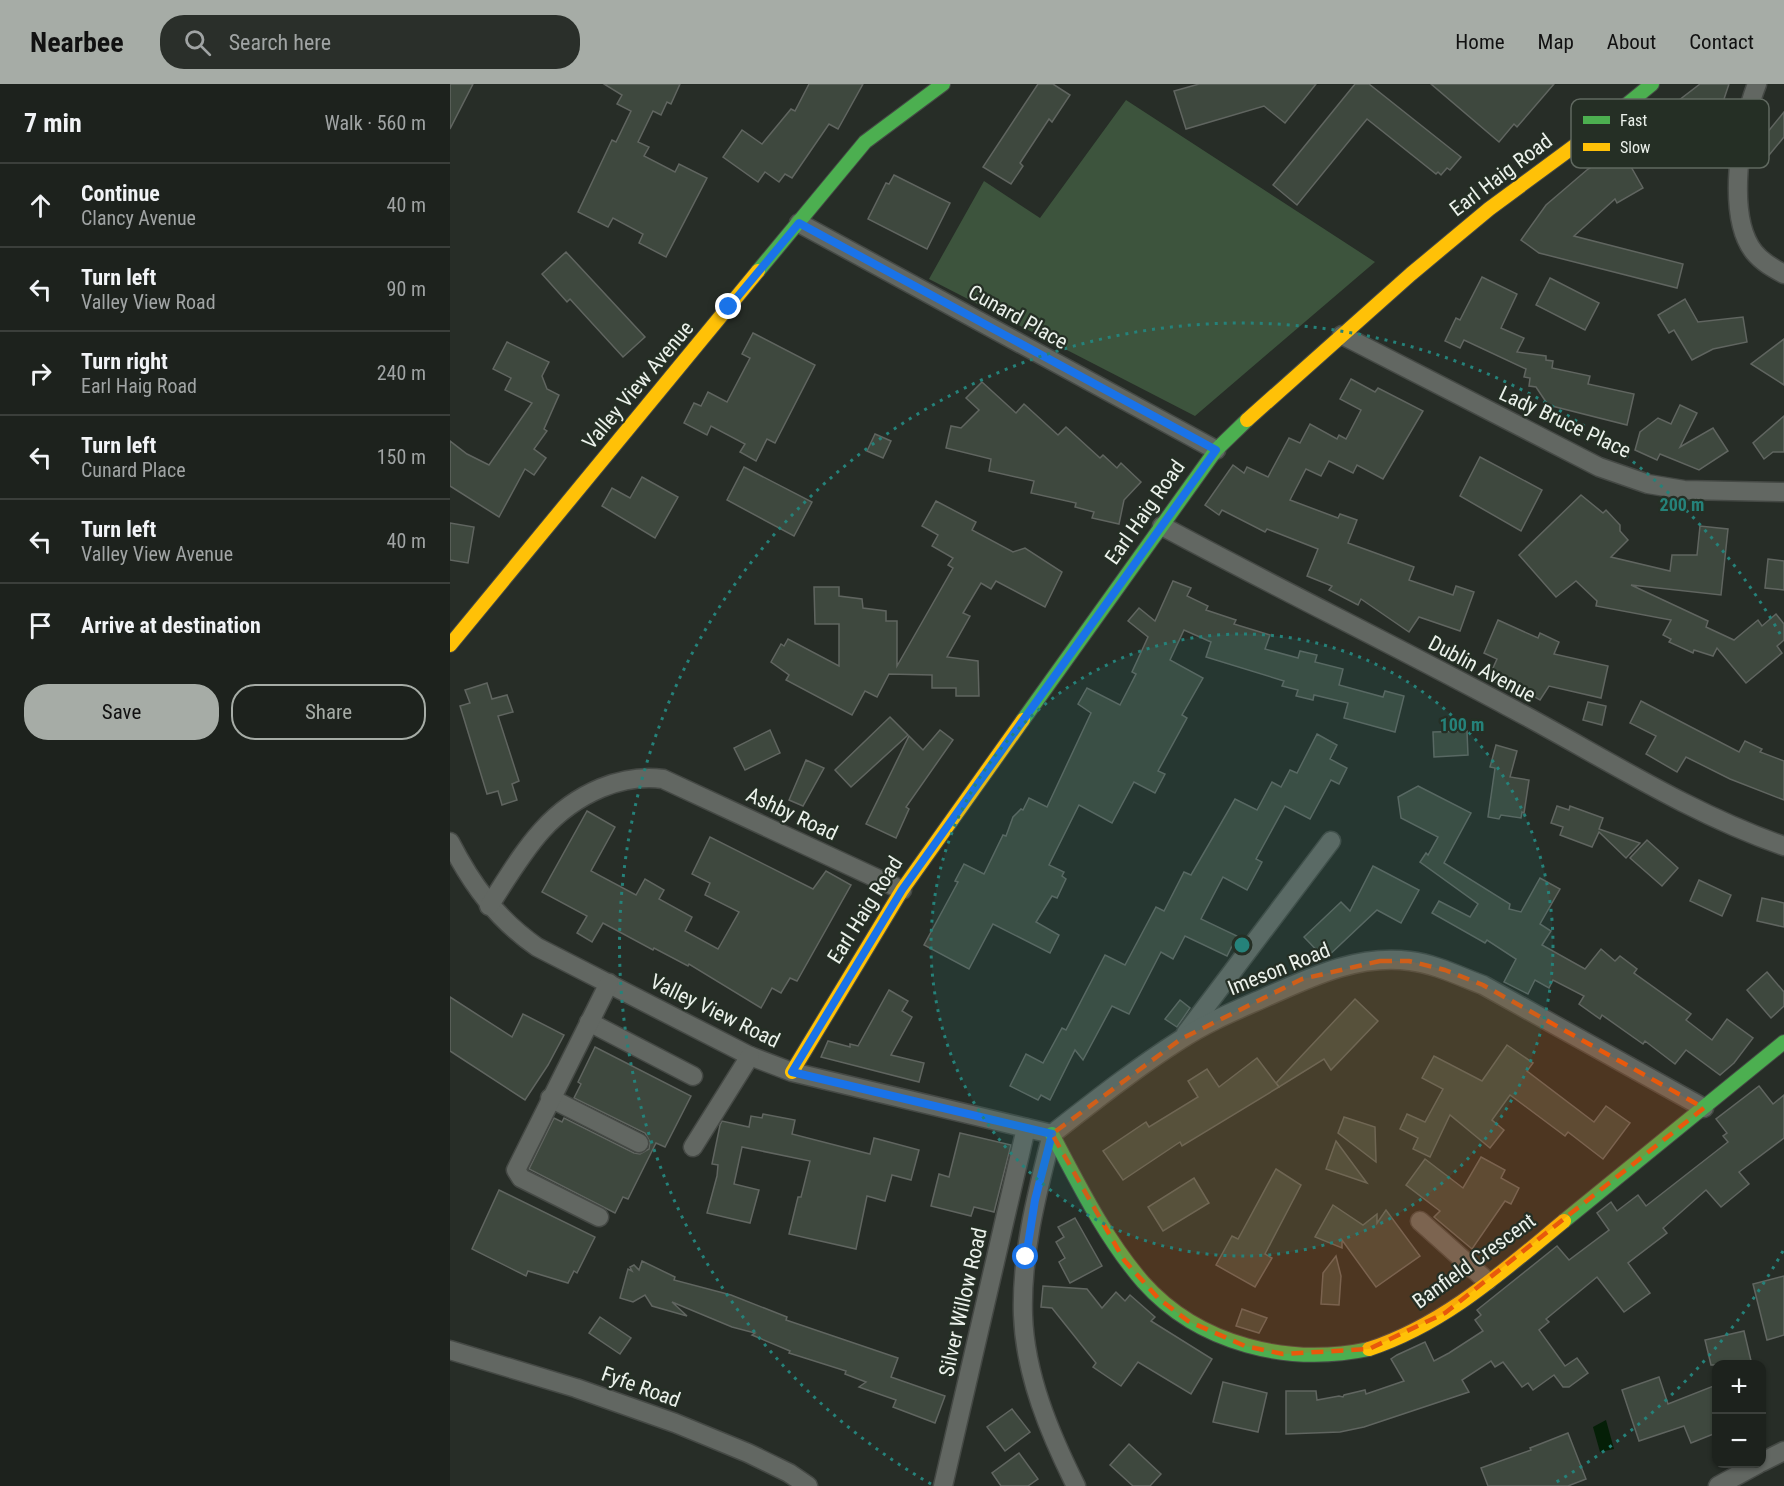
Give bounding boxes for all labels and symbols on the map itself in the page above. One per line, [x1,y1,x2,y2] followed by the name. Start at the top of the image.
[1571,99,1769,168] legend
[1620,111,1647,130] text: Fast
[1445,129,1557,221] street label: Earl Haig Road
[1620,138,1650,157] text: Slow
[964,280,1072,354] street label: Cunard Place
[715,293,741,319] route end
[577,316,699,454] street label: Valley View Avenue
[1495,381,1635,463] street label: Lady Bruce Place
[1100,455,1190,569] street label: Earl Haig Road
[1660,494,1704,515] text: 200 m
[1424,631,1540,707] street label: Dublin Avenue
[1440,714,1484,735] text: 100 m
[743,782,841,846] street label: Ashby Road
[823,852,907,968] street label: Earl Haig Road
[1232,935,1252,955] centre of rings
[1224,938,1334,1000] street label: Imeson Road
[646,969,784,1053] street label: Valley View Road
[1408,1209,1540,1313] street label: Banfield Crescent
[934,1225,992,1379] street label: Silver Willow Road
[1012,1243,1038,1269] route start
[598,1362,684,1412] street label: Fyfe Road

